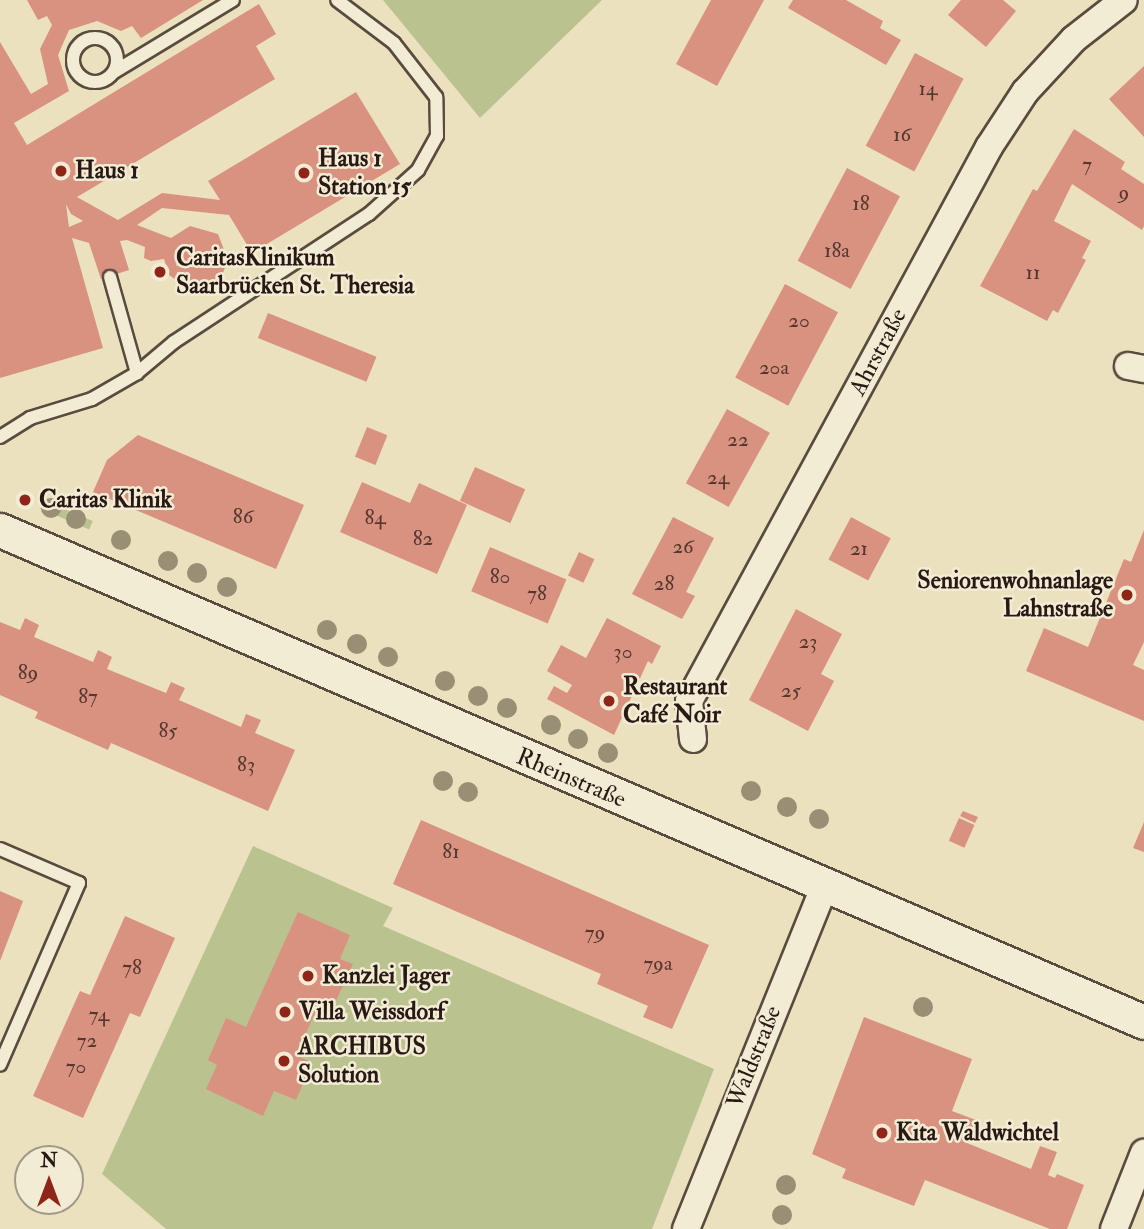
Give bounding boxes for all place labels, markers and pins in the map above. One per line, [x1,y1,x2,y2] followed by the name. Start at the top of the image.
[318,145,411,201] place label: Haus 1 Station 15
[75,157,139,185] place label: Haus 1
[53,163,69,179] marker: Haus 1
[296,165,312,181] marker: Haus 1 Station 15
[176,244,414,300] place label: CaritasKlinikum Saarbrücken St. Theresia
[150,262,170,282] marker: CaritasKlinikum Saarbrücken St. Theresia
[39,486,172,514] place label: Caritas Klinik
[17,492,33,508] marker: Caritas Klinik
[917,567,1113,623] place label: Seniorenwohnanlage Lahnstraße
[1119,587,1135,603] marker: Seniorenwohnanlage Lahnstraße
[623,673,727,729] place label: Restaurant Café Noir
[601,693,617,709] marker: Restaurant Café Noir
[322,962,450,990] place label: Kanzlei Jager
[300,968,316,984] marker: Kanzlei Jager
[299,998,445,1026] place label: Villa Weissdorf
[277,1004,293,1020] marker: Villa Weissdorf
[298,1033,426,1089] place label: ARCHIBUS Solution
[276,1053,292,1069] marker: ARCHIBUS Solution
[896,1119,1059,1147] place label: Kita Waldwichtel
[874,1125,890,1141] marker: Kita Waldwichtel

